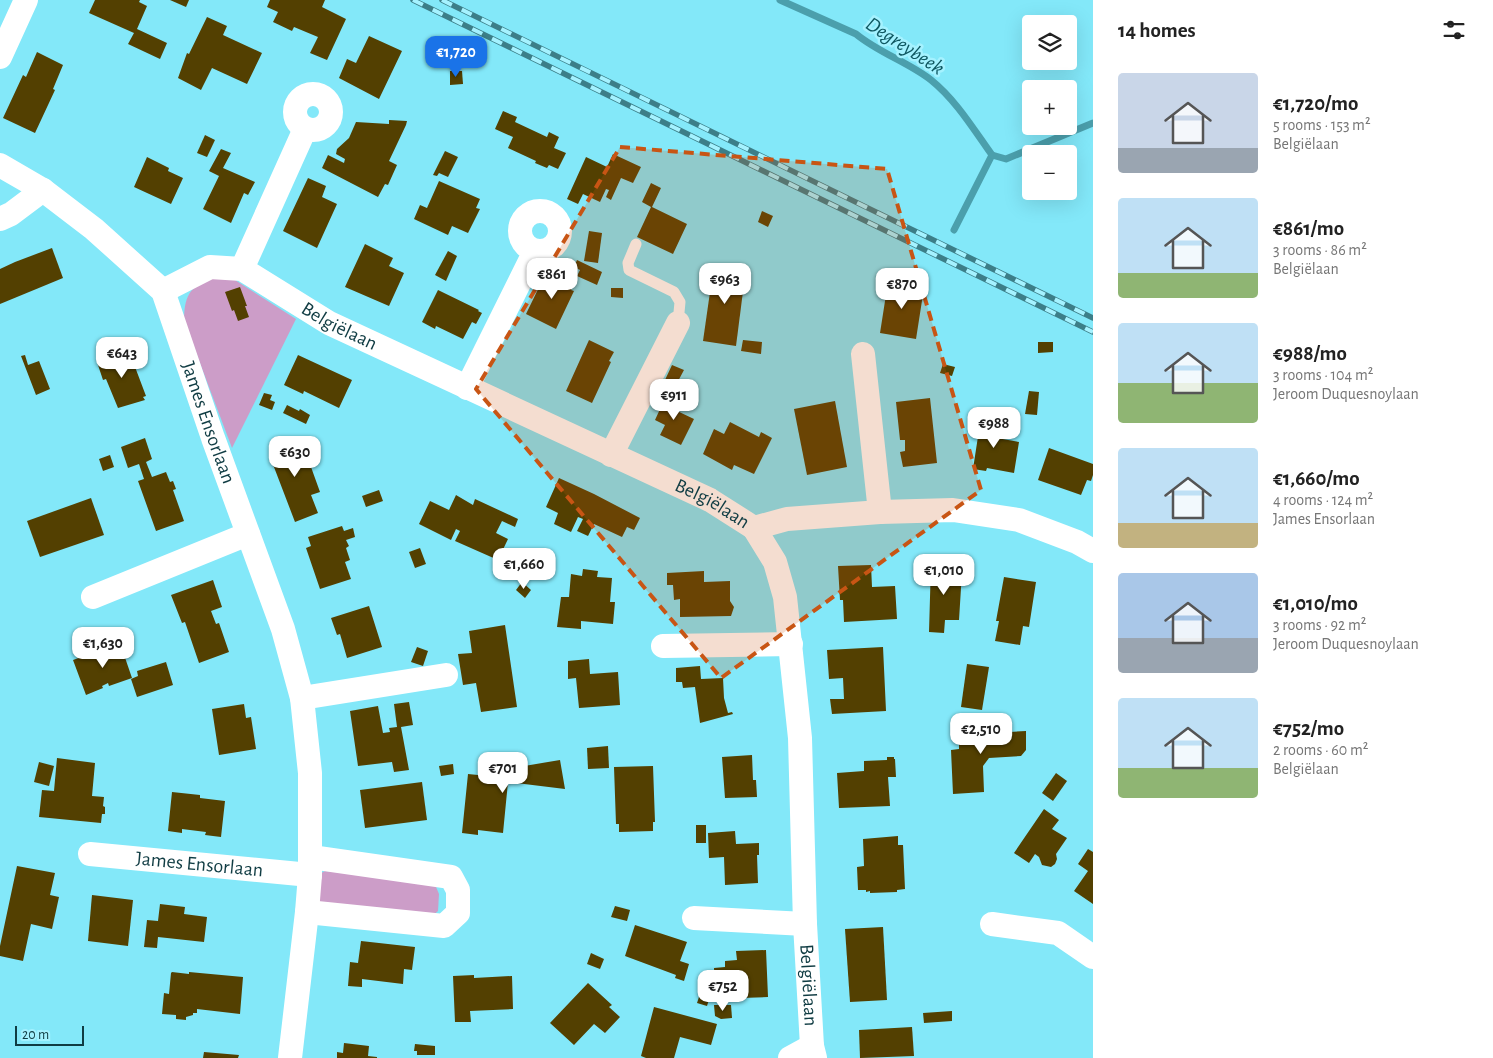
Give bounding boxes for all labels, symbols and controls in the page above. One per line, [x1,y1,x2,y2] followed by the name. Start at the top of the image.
[862,13,948,79] water label: Degreybeek
[1022,15,1077,200] map controls
[1022,15,1077,70] button: layers
[1440,16,1468,44] icon: filters
[1118,20,1196,41] text: 14 homes
[415,36,497,78] pin: €1,720
[436,44,476,60] text: €1,720
[1022,80,1077,135] button: +
[1158,93,1218,153] icon: home
[1273,93,1358,114] text: €1,720/mo
[1273,117,1371,133] text: 5 rooms · 153 m²
[1273,136,1339,152] text: Belgiëlaan
[1022,145,1077,200] button: −
[1158,218,1218,278] icon: home
[1273,218,1344,239] text: €861/mo
[1273,242,1367,258] text: 3 rooms · 86 m²
[522,258,582,300] pin: €861
[1273,261,1339,277] text: Belgiëlaan
[695,262,755,305] pin: €963
[538,266,566,282] text: €861
[872,268,932,310] pin: €870
[710,271,740,287] text: €963
[887,276,917,292] text: €870
[298,299,380,354] street label: Belgiëlaan
[92,336,152,379] pin: €643
[1158,343,1218,403] icon: home
[1273,343,1347,364] text: €988/mo
[107,345,137,361] text: €643
[178,359,239,486] street label: James Ensorlaan
[1273,367,1373,383] text: 3 rooms · 104 m²
[644,378,704,421] pin: €911
[1273,386,1419,402] text: Jeroom Duquesnoylaan
[661,387,687,403] text: €911
[964,406,1024,449] pin: €988
[979,415,1009,431] text: €988
[265,436,325,478] pin: €630
[280,444,310,460] text: €630
[1158,468,1218,528] icon: home
[1273,468,1360,489] text: €1,660/mo
[672,475,753,532] street label: Belgiëlaan
[1273,492,1373,508] text: 4 rooms · 124 m²
[1273,511,1375,527] text: James Ensorlaan
[483,548,565,590] pin: €1,660
[903,554,985,596] pin: €1,010
[504,556,544,572] text: €1,660
[924,562,964,578] text: €1,010
[1158,593,1218,653] icon: home
[1273,593,1358,614] text: €1,010/mo
[1273,617,1366,633] text: 3 rooms · 92 m²
[62,626,144,669] pin: €1,630
[83,635,123,651] text: €1,630
[1273,636,1419,652] text: Jeroom Duquesnoylaan
[940,712,1022,755] pin: €2,510
[1158,718,1218,778] icon: home
[1273,718,1344,739] text: €752/mo
[961,721,1001,737] text: €2,510
[1273,742,1368,758] text: 2 rooms · 60 m²
[473,752,533,794] pin: €701
[489,760,517,776] text: €701
[1273,761,1339,777] text: Belgiëlaan
[135,848,264,880] street label: James Ensorlaan
[796,944,821,1027] street label: Belgiëlaan
[693,970,753,1012] pin: €752
[709,978,737,994] text: €752
[15,1023,84,1046] scale bar
[22,1028,49,1042] text: 20 m

